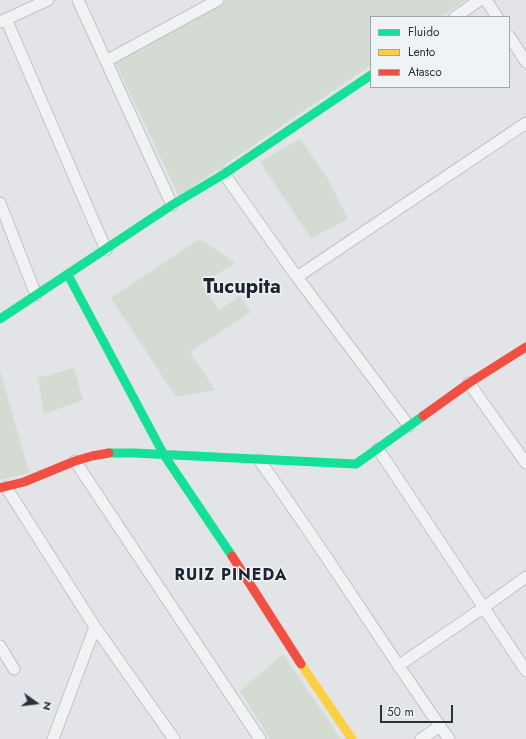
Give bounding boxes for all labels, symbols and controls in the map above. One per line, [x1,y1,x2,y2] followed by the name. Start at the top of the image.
[370,16,510,88] legend
[408,23,440,41] text: Fluido
[408,43,435,61] text: Lento
[408,63,442,81] text: Atasco
[203,276,281,300] district label: Tucupita
[175,566,287,586] district label: RUIZ PINEDA
[16,683,56,723] north arrow
[382,697,455,723] scale bar
[39,700,56,712] text: N
[387,703,414,721] text: 50 m

